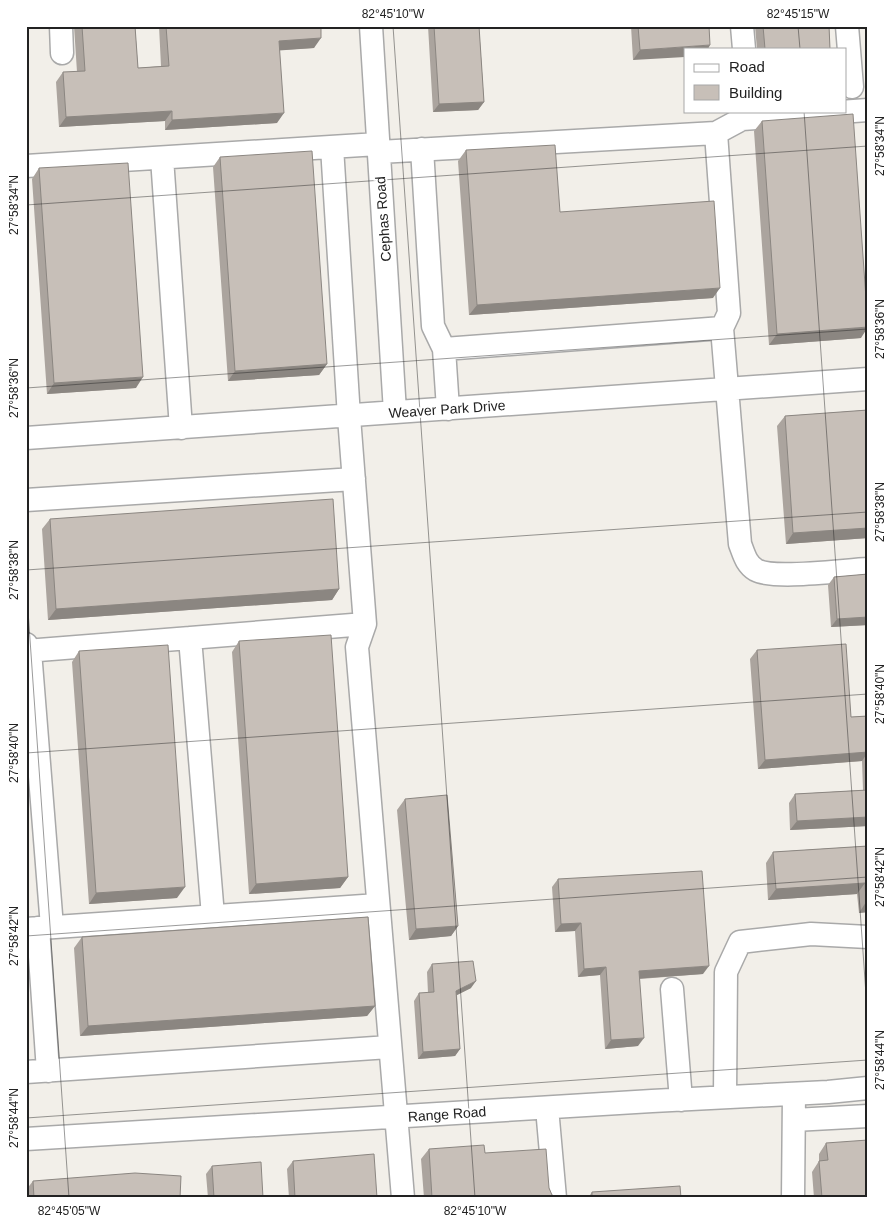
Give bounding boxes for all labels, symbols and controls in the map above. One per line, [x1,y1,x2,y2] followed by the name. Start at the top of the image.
[362,7,425,21] text: 82°45'10"W
[767,7,830,21] text: 82°45'15"W
[684,48,846,112] legend
[729,58,765,75] text: Road
[729,84,782,101] text: Building
[873,116,887,176] text: 27°58'34"N
[7,175,21,235] text: 27°58'34"N
[372,176,394,262] street label: Cephas Road
[873,299,887,359] text: 27°58'36"N
[7,358,21,418] text: 27°58'36"N
[388,397,506,421] street label: Weaver Park Drive
[873,482,887,542] text: 27°58'38"N
[7,540,21,600] text: 27°58'38"N
[873,664,887,724] text: 27°58'40"N
[7,723,21,783] text: 27°58'40"N
[873,847,887,907] text: 27°58'42"N
[7,906,21,966] text: 27°58'42"N
[873,1030,887,1090] text: 27°58'44"N
[7,1088,21,1148] text: 27°58'44"N
[407,1103,487,1125] street label: Range Road
[38,1204,101,1218] text: 82°45'05"W
[444,1204,507,1218] text: 82°45'10"W

